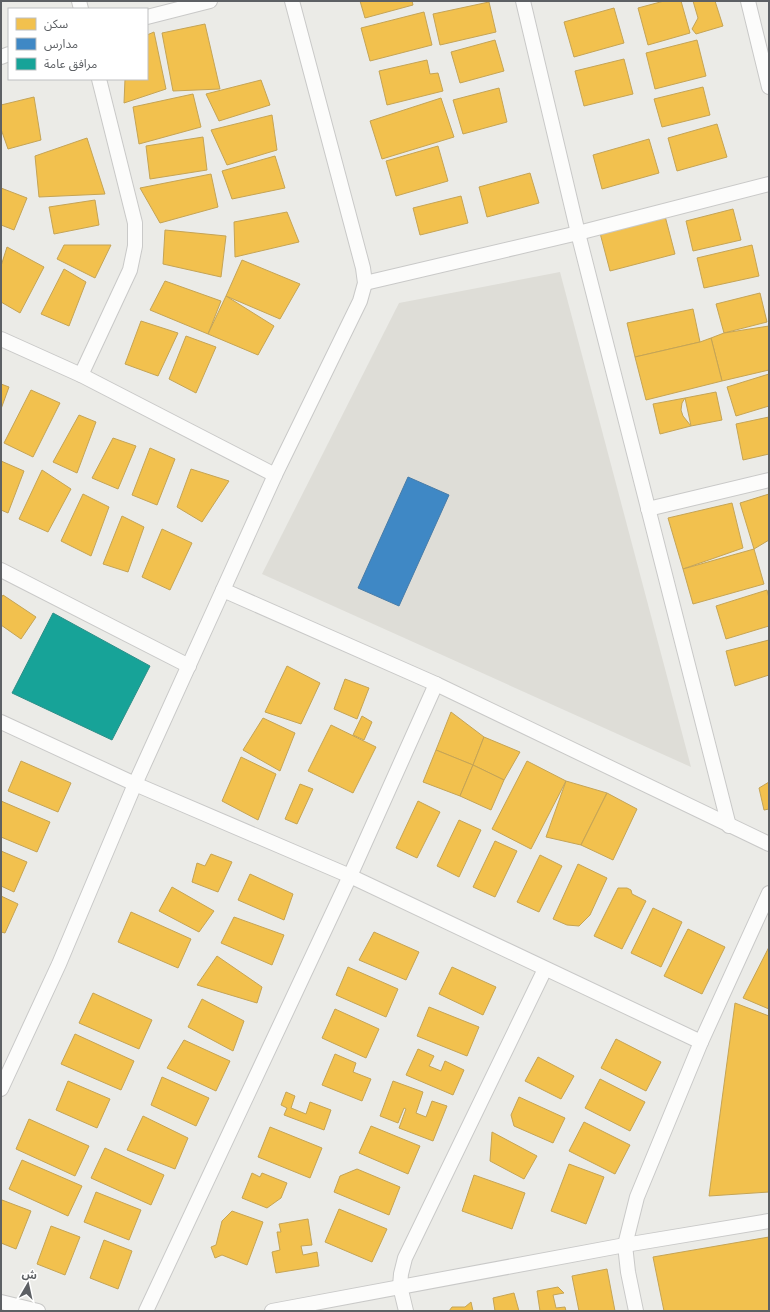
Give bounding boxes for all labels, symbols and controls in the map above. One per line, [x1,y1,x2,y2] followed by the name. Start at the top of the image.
[8,8,148,80] legend
[44,16,68,32] text: سكن
[44,36,78,52] text: مدارس
[44,56,97,72] text: مرافق عامة
[8,1264,48,1304] north arrow
[21,1266,38,1283] text: ش

